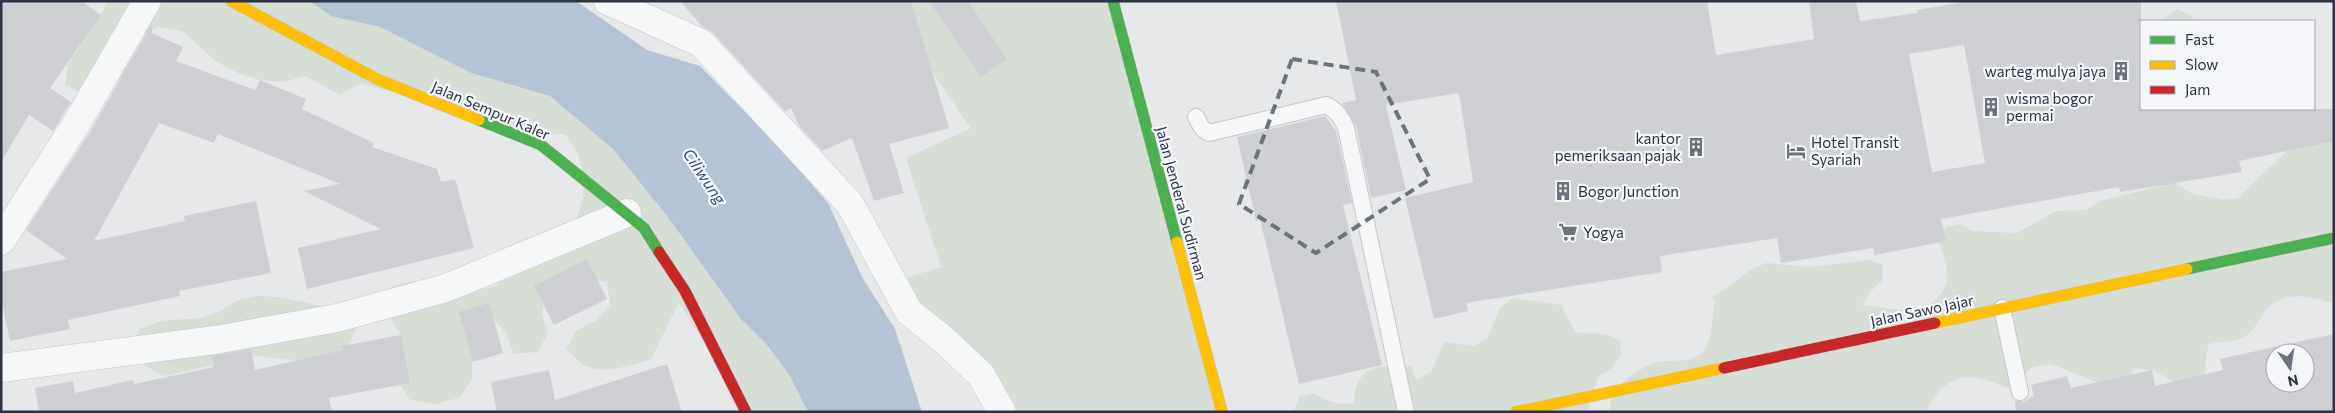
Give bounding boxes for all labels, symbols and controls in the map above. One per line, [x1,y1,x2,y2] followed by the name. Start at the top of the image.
[2140,20,2315,110] legend
[2185,30,2214,48] text: Fast
[2185,55,2218,73] text: Slow
[2110,60,2132,82] building icon: warteg mulya jaya
[1985,62,2106,80] place label: warteg mulya jaya
[429,77,553,143] street label: Jalan Sempur Kaler
[2185,80,2210,98] text: Jam
[2006,89,2093,124] place label: wisma bogor permai
[1980,96,2002,118] building icon: wisma bogor permai
[1153,124,1211,282] street label: Jalan Jenderal Sudirman
[1555,129,1681,164] place label: kantor pemeriksaan pajak
[1811,133,1899,168] place label: Hotel Transit Syariah
[1685,136,1707,158] building icon: kantor pemeriksaan pajak
[1785,140,1807,162] hotel icon: Hotel Transit Syariah
[680,145,731,208] water label: Ciliwung
[1552,180,1574,202] building icon: Bogor Junction
[1578,182,1679,200] place label: Bogor Junction
[1557,221,1579,243] supermarket icon: Yogya
[1583,223,1624,241] place label: Yogya
[1869,290,1975,330] street label: Jalan Sawo Jajar
[2265,343,2315,393] north arrow
[2286,372,2300,391] text: N

